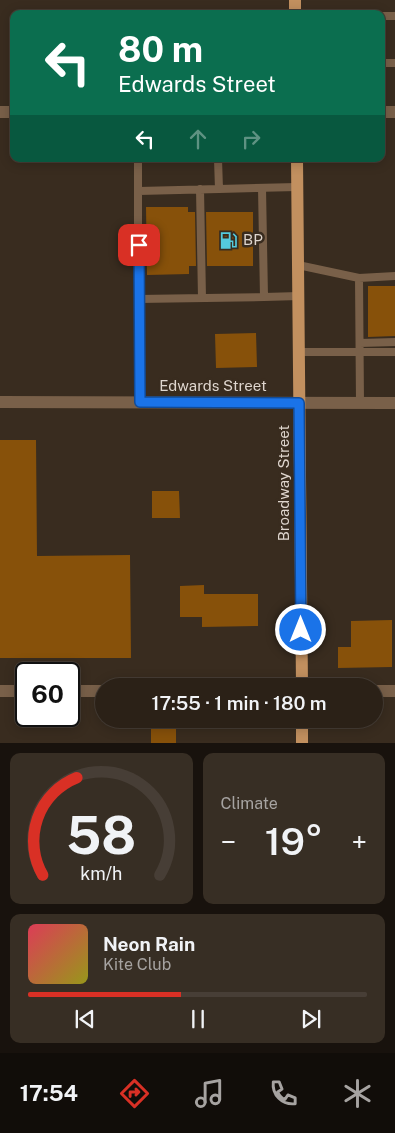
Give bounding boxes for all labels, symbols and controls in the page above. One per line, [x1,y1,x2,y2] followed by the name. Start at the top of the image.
[118,29,203,70] text: 80 m
[35,30,100,95] icon: left
[118,71,276,97] text: Edwards Street
[131,125,159,153] icon: left
[184,125,212,153] icon: ahead
[237,125,265,153] icon: right
[118,224,160,266] pin
[219,230,239,250] fuel station icon: BP
[125,231,153,259] icon: arrive
[243,231,263,248] place label: BP
[159,377,267,394] street label: Edwards Street
[275,425,292,541] street label: Broadway Street
[274,603,326,655] position arrow
[15,662,80,727] speed limit sign: 60
[151,692,327,714] text: 17:55 · 1 min · 180 m
[221,794,278,813] text: Climate
[66,805,136,866] text: 58
[265,819,323,864] text: 19°
[221,825,236,858] text: −
[351,825,367,858] text: +
[80,863,122,884] text: km/h
[103,933,195,955] text: Neon Rain
[103,955,171,974] text: Kite Club
[71,1005,99,1033] icon: previous
[184,1005,212,1033] icon: pause
[297,1005,325,1033] icon: next
[117,1076,152,1111] icon: directions
[192,1076,227,1111] icon: music
[266,1076,301,1111] icon: phone
[340,1076,375,1111] icon: climate
[20,1080,78,1106] text: 17:54

